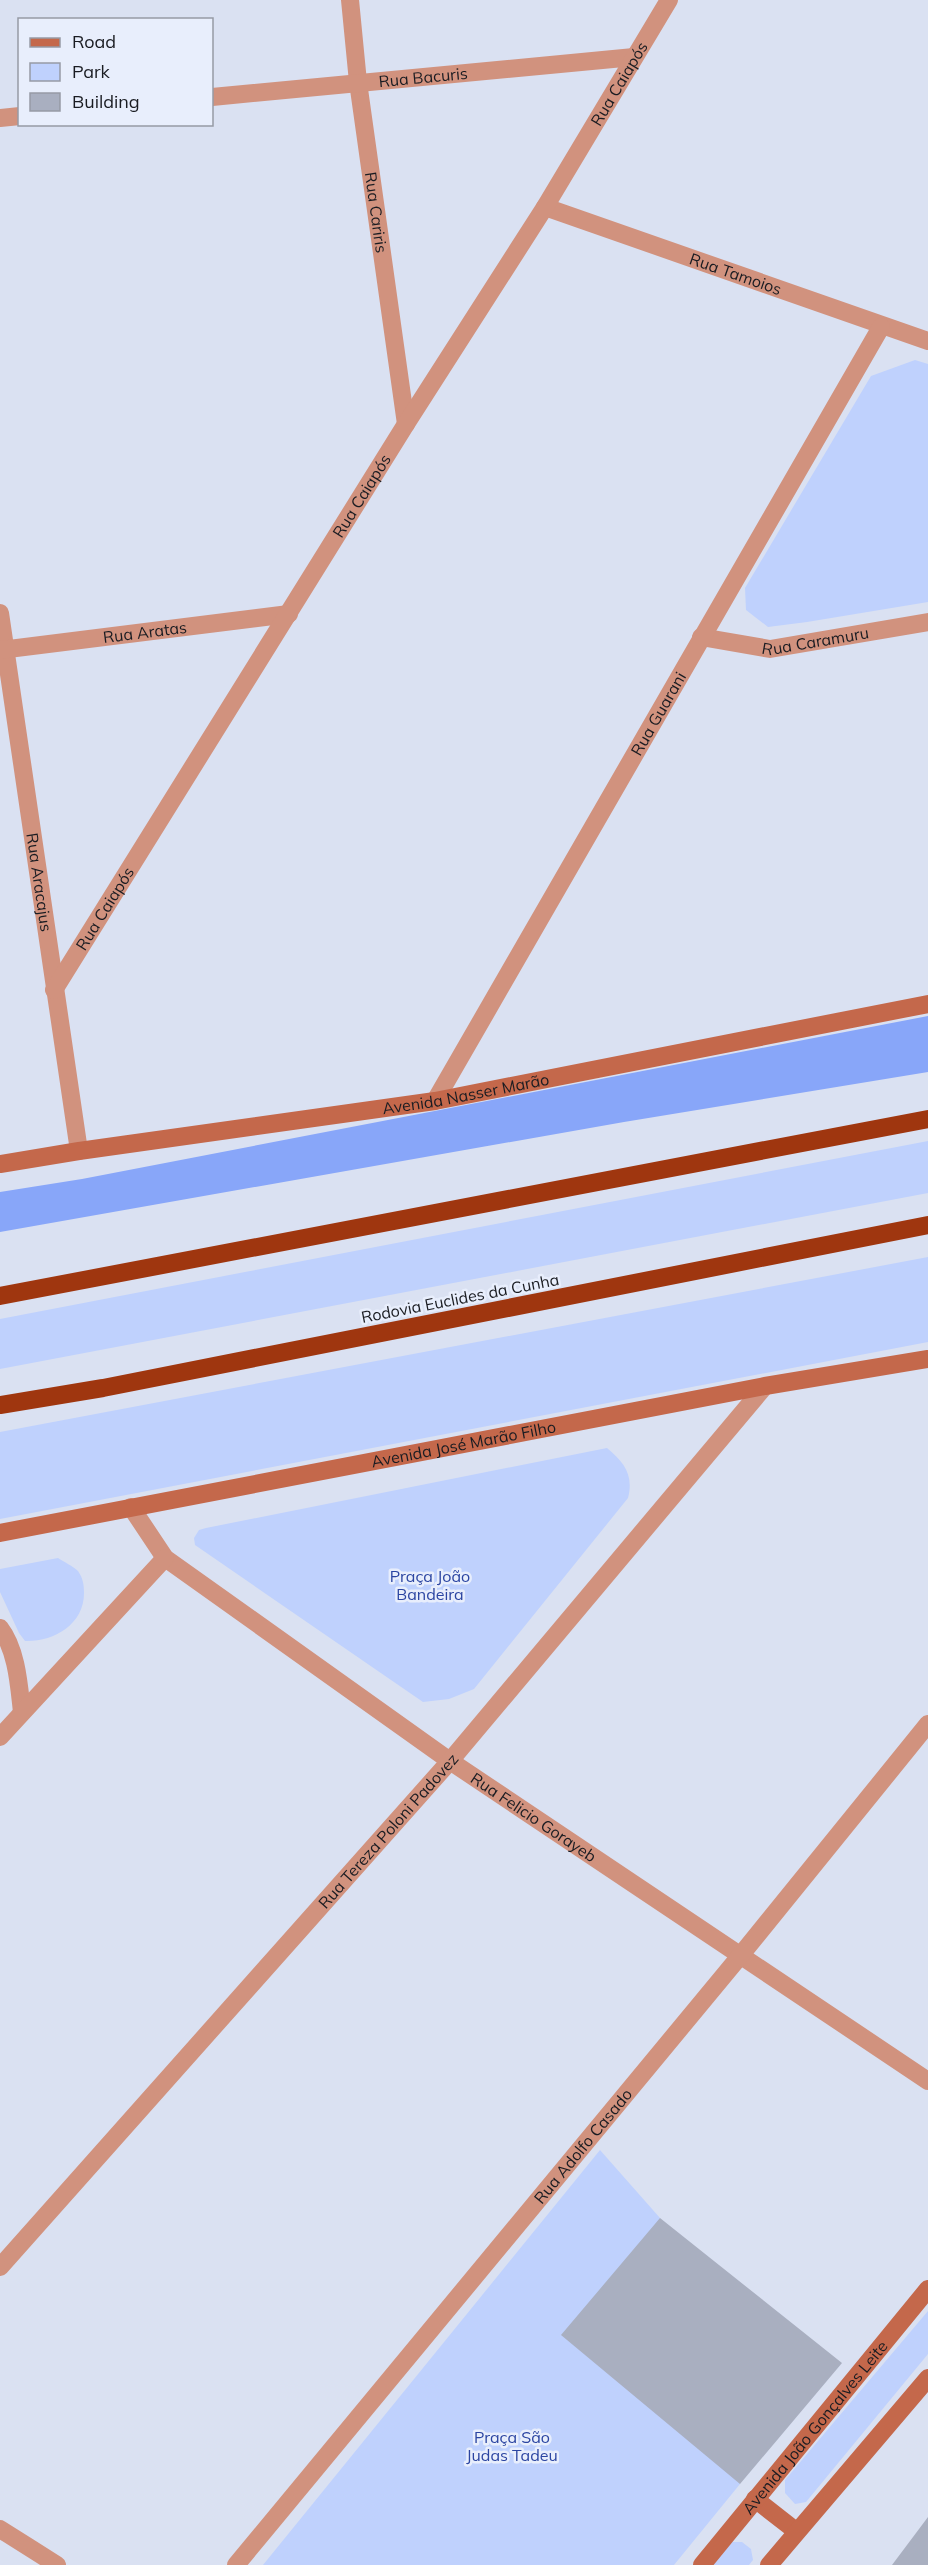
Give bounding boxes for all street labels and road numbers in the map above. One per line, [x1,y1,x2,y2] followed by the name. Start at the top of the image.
[586,38,652,129] street label: Rua Caiapós
[378,63,469,91] street label: Rua Bacuris
[361,171,392,254] street label: Rua Cariris
[687,248,784,299] street label: Rua Tamoios
[328,450,395,541] street label: Rua Caiapós
[102,617,188,647] street label: Rua Aratas
[760,622,870,659] street label: Rua Caramuru
[626,668,690,759] street label: Rua Guarani
[22,831,57,933] street label: Rua Aracajus
[71,863,138,954] street label: Rua Caiapós
[381,1069,551,1118] street label: Avenida Nasser Marão
[359,1269,561,1327] street label: Rodovia Euclides da Cunha
[370,1416,558,1471] street label: Avenida José Marão Filho
[314,1749,462,1912] street label: Rua Tereza Poloni Padovez
[467,1768,600,1866] street label: Rua Felicio Gorayeb
[529,2084,636,2208] street label: Rua Adolfo Casado
[738,2336,892,2518] street label: Avenida João Gonçalves Leite

